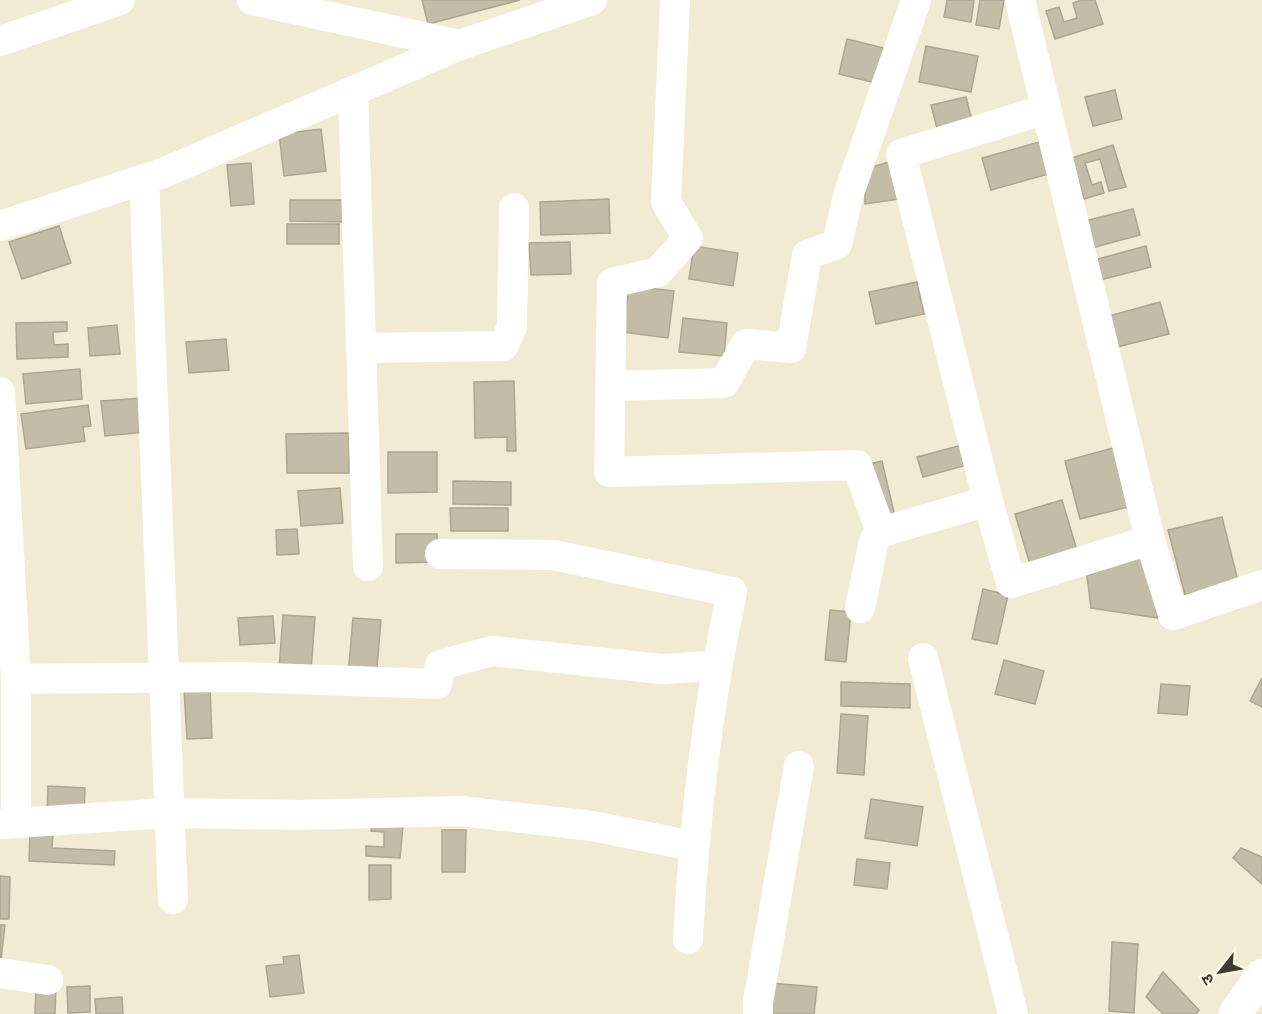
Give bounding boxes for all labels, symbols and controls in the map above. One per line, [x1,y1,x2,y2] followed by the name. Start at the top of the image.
[1190,942,1250,1002] north arrow
[1197,970,1218,988] text: उ

